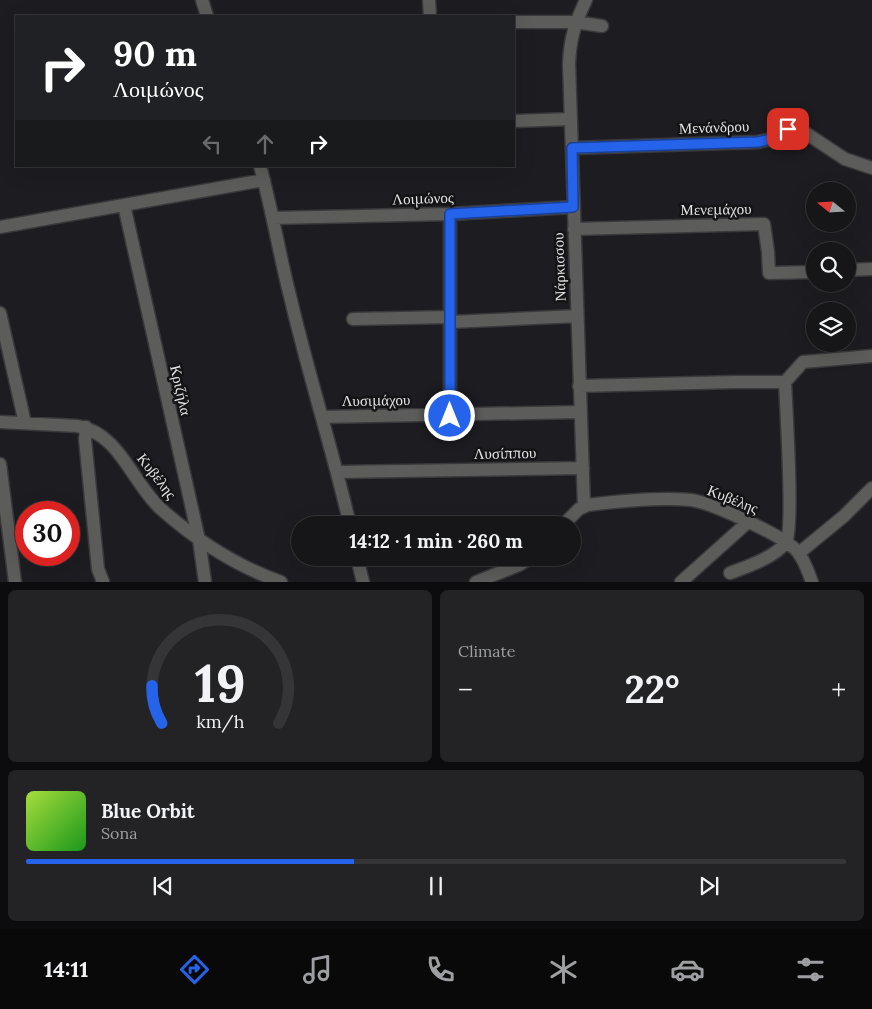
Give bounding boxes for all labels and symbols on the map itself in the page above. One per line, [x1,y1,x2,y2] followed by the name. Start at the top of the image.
[767,108,809,150] pin
[678,116,750,138] street label: Μενάνδρου
[806,182,856,232] north arrow
[392,187,454,209] street label: Λοιμώνος
[680,199,752,219] street label: Μενεμάχου
[548,232,570,302] street label: Νάρκισσου
[166,363,196,417] street label: Κριζήλα
[423,389,475,441] position arrow
[341,390,411,410] street label: Λυσιμάχου
[473,443,537,463] street label: Λυσίππου
[133,449,181,503] street label: Κυβέλης
[705,480,761,518] street label: Κυβέλης
[15,501,80,566] speed limit sign: 30

